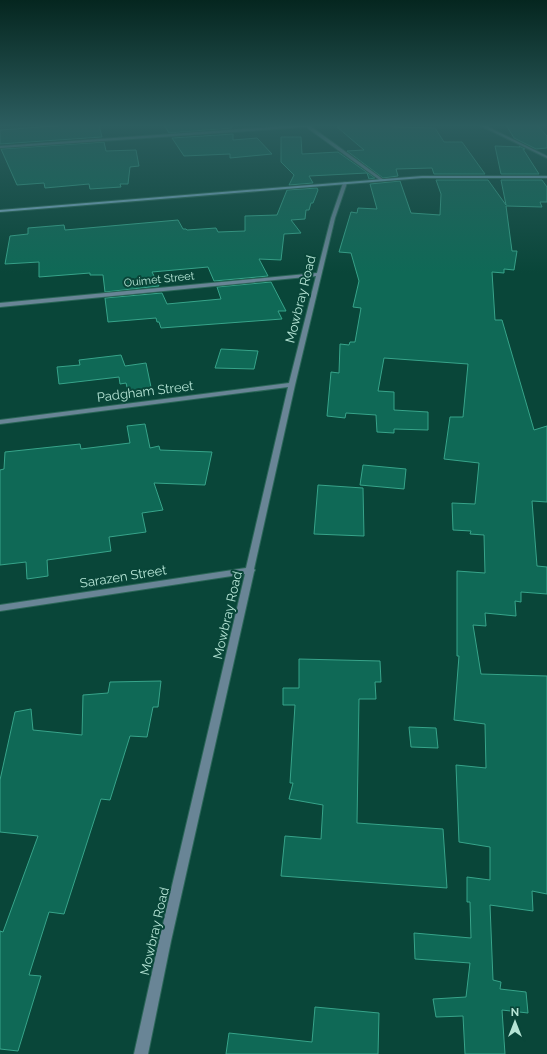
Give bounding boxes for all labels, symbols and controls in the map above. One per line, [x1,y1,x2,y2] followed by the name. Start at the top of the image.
[282,254,319,345] street label: Mowbray Road
[123,269,195,290] street label: Ouimet Street
[96,378,195,405] street label: Padgham Street
[79,562,168,591] street label: Sarazen Street
[210,570,245,661] street label: Mowbray Road
[137,886,172,977] street label: Mowbray Road
[495,1002,535,1042] north arrow
[511,1006,519,1019] text: N

